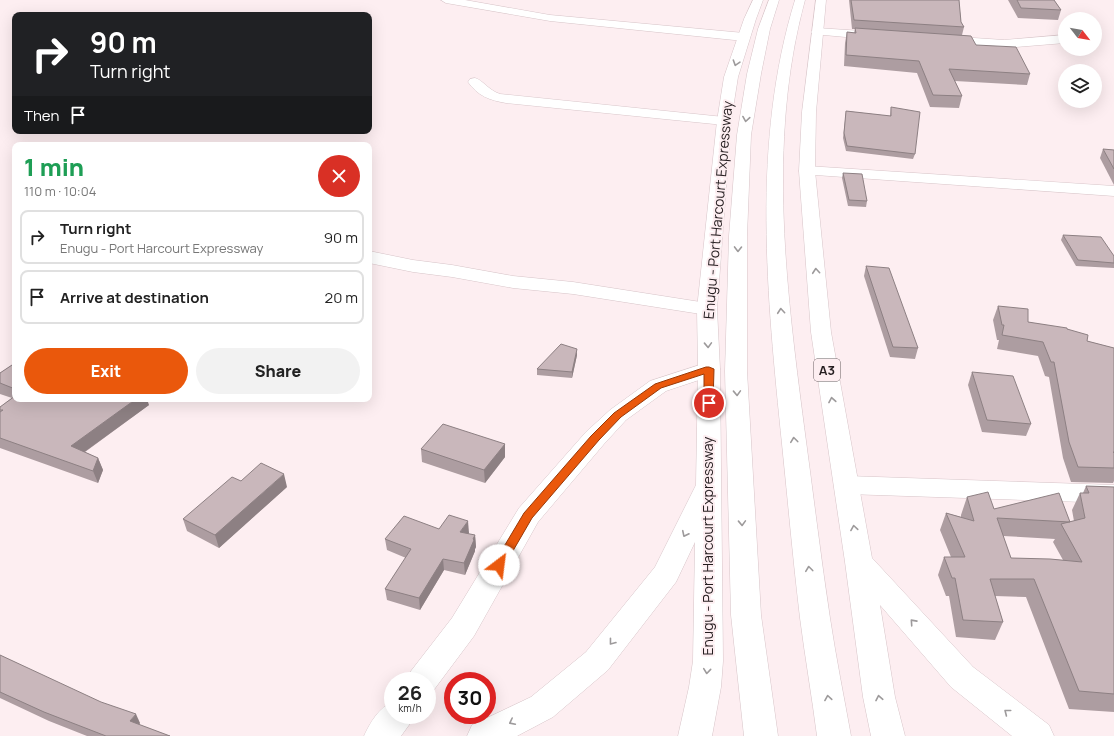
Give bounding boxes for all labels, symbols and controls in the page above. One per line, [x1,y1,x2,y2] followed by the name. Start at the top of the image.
[1058,12,1102,56] north arrow
[1058,12,1102,108] map controls
[90,23,157,61] text: 90 m
[24,28,76,80] icon: right
[90,59,171,83] text: Turn right
[732,60,741,67] one-way arrow
[1058,64,1102,108] button: layers
[698,99,737,320] street label: Enugu - Port Harcourt Expressway
[67,104,89,126] icon: arrive
[24,105,59,126] text: Then
[742,116,751,123] one-way arrow
[24,150,84,183] text: 1 min
[318,155,360,197] button: close
[24,182,96,200] text: 110 m · 10:04
[60,218,131,239] text: Turn right
[26,226,48,248] icon: right
[324,227,358,248] text: 90 m
[60,239,263,257] text: Enugu - Port Harcourt Expressway
[734,246,742,252] one-way arrow
[811,268,820,274] one-way arrow
[26,286,48,308] icon: arrive
[60,287,209,308] text: Arrive at destination
[325,287,358,308] text: 20 m
[776,307,785,314] one-way arrow
[704,342,712,348] one-way arrow
[24,348,188,394] button: Exit
[196,348,360,394] button: Share
[814,359,840,381] road number: A3
[692,386,726,420] pin
[733,390,741,396] one-way arrow
[698,392,720,414] icon: arrive
[828,397,837,403] one-way arrow
[698,436,717,655] street label: Enugu - Port Harcourt Expressway
[790,437,799,443] one-way arrow
[738,520,746,526] one-way arrow
[850,525,859,531] one-way arrow
[682,530,690,538] one-way arrow
[478,544,520,586] position arrow
[805,566,814,572] one-way arrow
[911,619,918,627] one-way arrow
[610,637,617,644] one-way arrow
[703,668,712,674] one-way arrow
[444,672,496,724] speed limit sign: 30
[398,679,422,706] text: 26
[824,694,833,701] one-way arrow
[876,695,884,701] one-way arrow
[398,701,422,715] text: km/h
[1004,710,1011,717] one-way arrow
[509,717,516,725] one-way arrow

